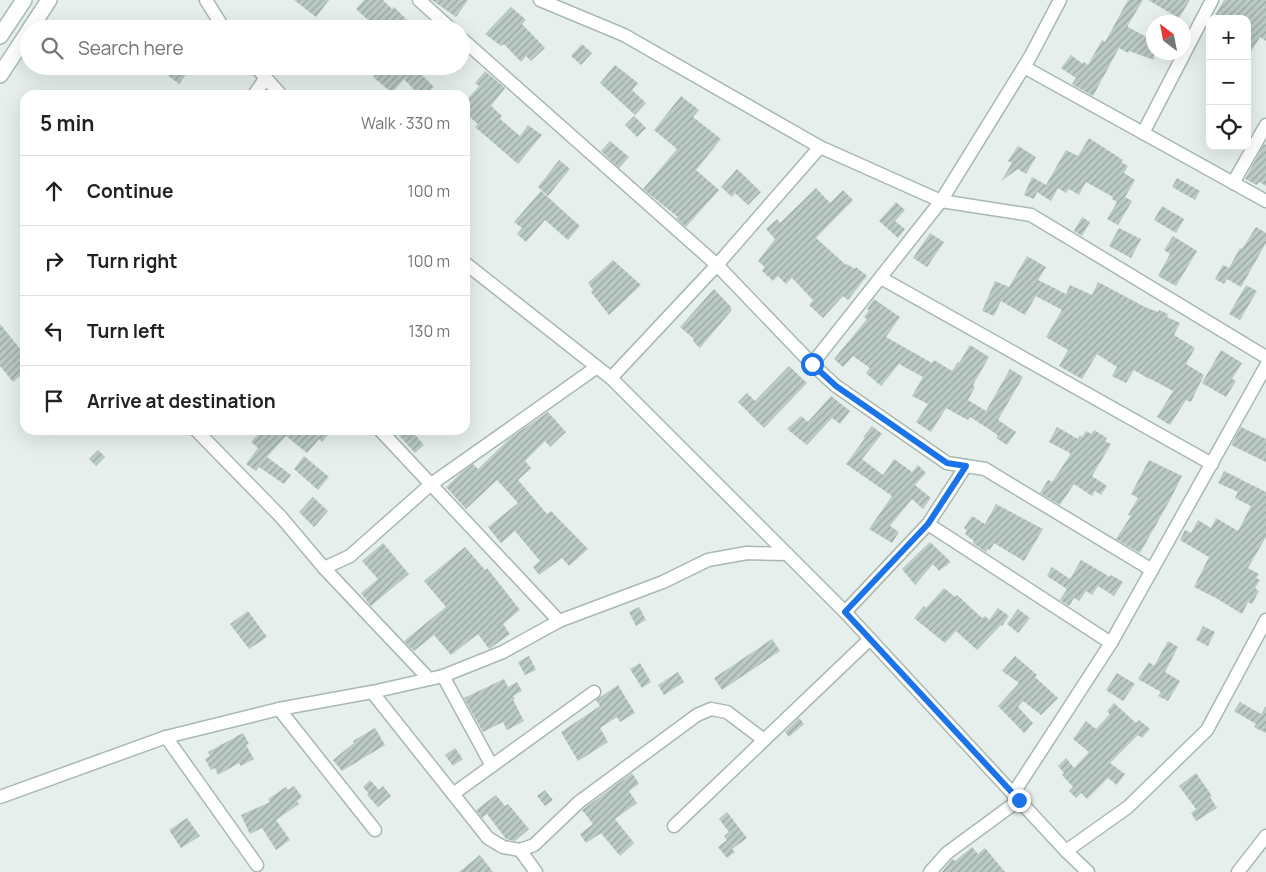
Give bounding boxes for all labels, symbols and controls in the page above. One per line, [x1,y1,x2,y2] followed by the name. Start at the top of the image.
[1146,15,1191,60] north arrow
[1206,15,1251,150] map controls
[1206,15,1251,60] button: +
[20,20,470,75] search box
[38,34,66,62] icon: search
[78,35,184,61] text: Search here
[1206,60,1251,105] button: −
[1206,105,1251,150] button: locate
[40,109,94,137] text: 5 min
[361,112,450,134] text: Walk · 330 m
[40,177,68,205] icon: ahead
[87,178,173,204] text: Continue
[407,180,450,202] text: 100 m
[40,247,68,275] icon: right
[87,248,177,274] text: Turn right
[407,250,450,272] text: 100 m
[40,317,68,345] icon: left
[87,318,165,344] text: Turn left
[408,320,450,342] text: 130 m
[801,353,824,376] route start
[40,387,68,415] icon: arrive
[87,388,276,414] text: Arrive at destination
[1008,789,1031,812] route end

